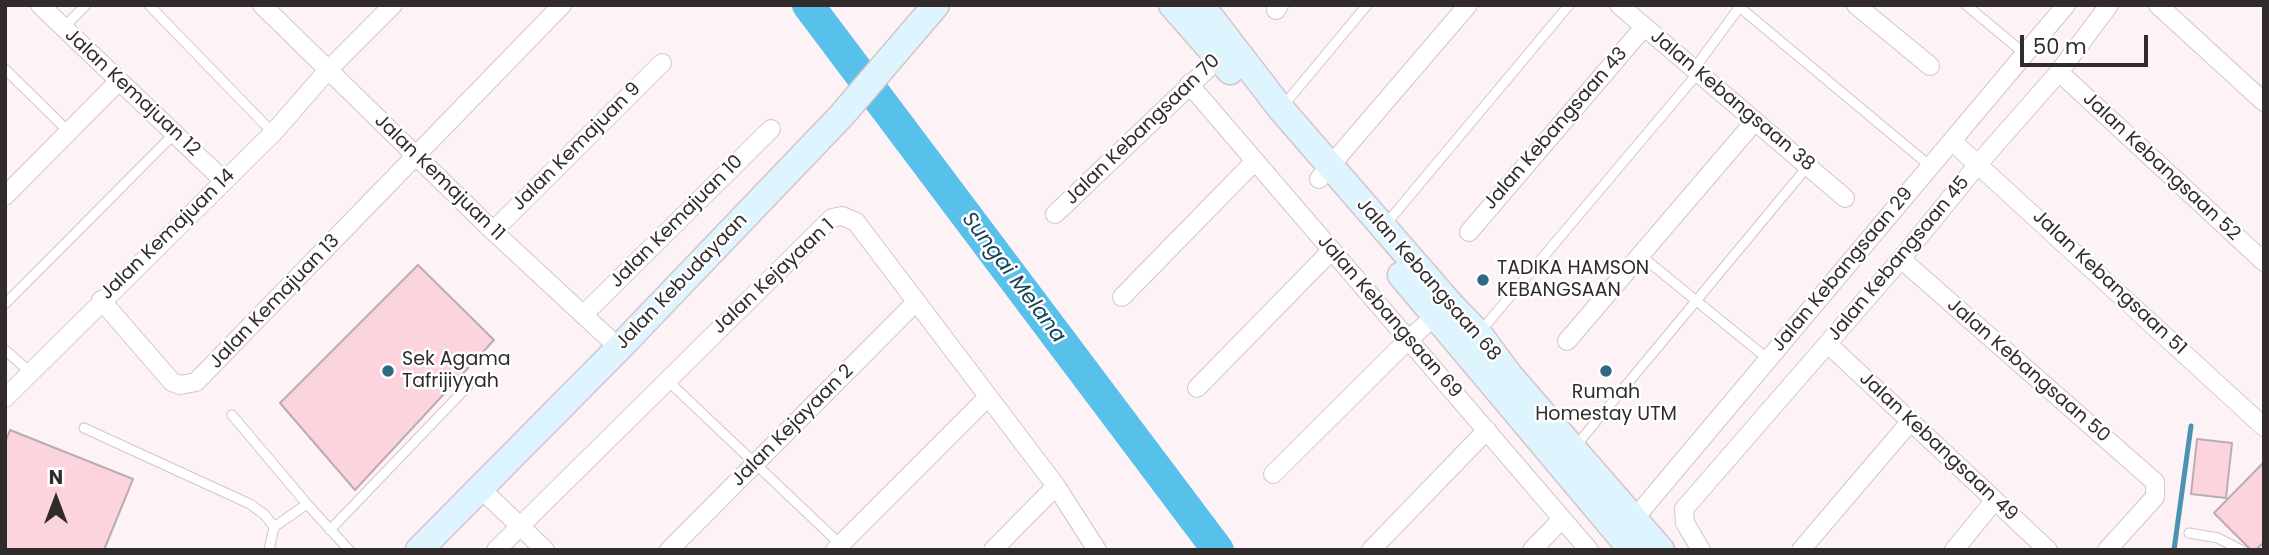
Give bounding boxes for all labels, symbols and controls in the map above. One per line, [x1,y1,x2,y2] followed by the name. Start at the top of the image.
[2024,21,2152,65] scale bar
[59,24,205,162] street label: Jalan Kemajuan 12
[1645,26,1819,176] street label: Jalan Kebangsaan 38
[2033,32,2087,61] text: 50 m
[1479,43,1633,215] street label: Jalan Kebangsaan 43
[1061,50,1225,210] street label: Jalan Kebangsaan 70
[508,78,646,216] street label: Jalan Kemajuan 9
[2077,88,2245,246] street label: Jalan Kebangsaan 52
[369,110,509,246] street label: Jalan Kemajuan 11
[606,151,748,293] street label: Jalan Kemajuan 10
[96,165,240,305] street label: Jalan Kemajuan 14
[1823,172,1975,346] street label: Jalan Kebangsaan 45
[1768,183,1918,357] street label: Jalan Kebangsaan 29
[1351,194,1505,366] street label: Jalan Kebangsaan 68
[2027,206,2191,360] street label: Jalan Kebangsaan 51
[956,208,1070,348] water label: Sungai Melana
[611,209,753,355] street label: Jalan Kebudayaan
[708,215,840,339] street label: Jalan Kejayaan 1
[205,230,345,374] street label: Jalan Kemajuan 13
[1312,231,1466,403] street label: Jalan Kebangsaan 69
[1497,258,1649,302] place label: TADIKA HAMSON KEBANGSAAN
[1475,272,1491,288] marker: TADIKA HAMSON KEBANGSAAN
[1942,294,2114,448] street label: Jalan Kebangsaan 50
[402,349,511,393] place label: Sek Agama Tafrijiyyah
[727,360,859,492] street label: Jalan Kejayaan 2
[380,363,396,379] marker: Sek Agama Tafrijiyyah
[1598,363,1614,379] marker: Rumah Homestay UTM
[1854,368,2022,526] street label: Jalan Kebangsaan 49
[1535,382,1677,426] place label: Rumah Homestay UTM
[21,464,91,534] north arrow
[49,464,63,491] text: N

